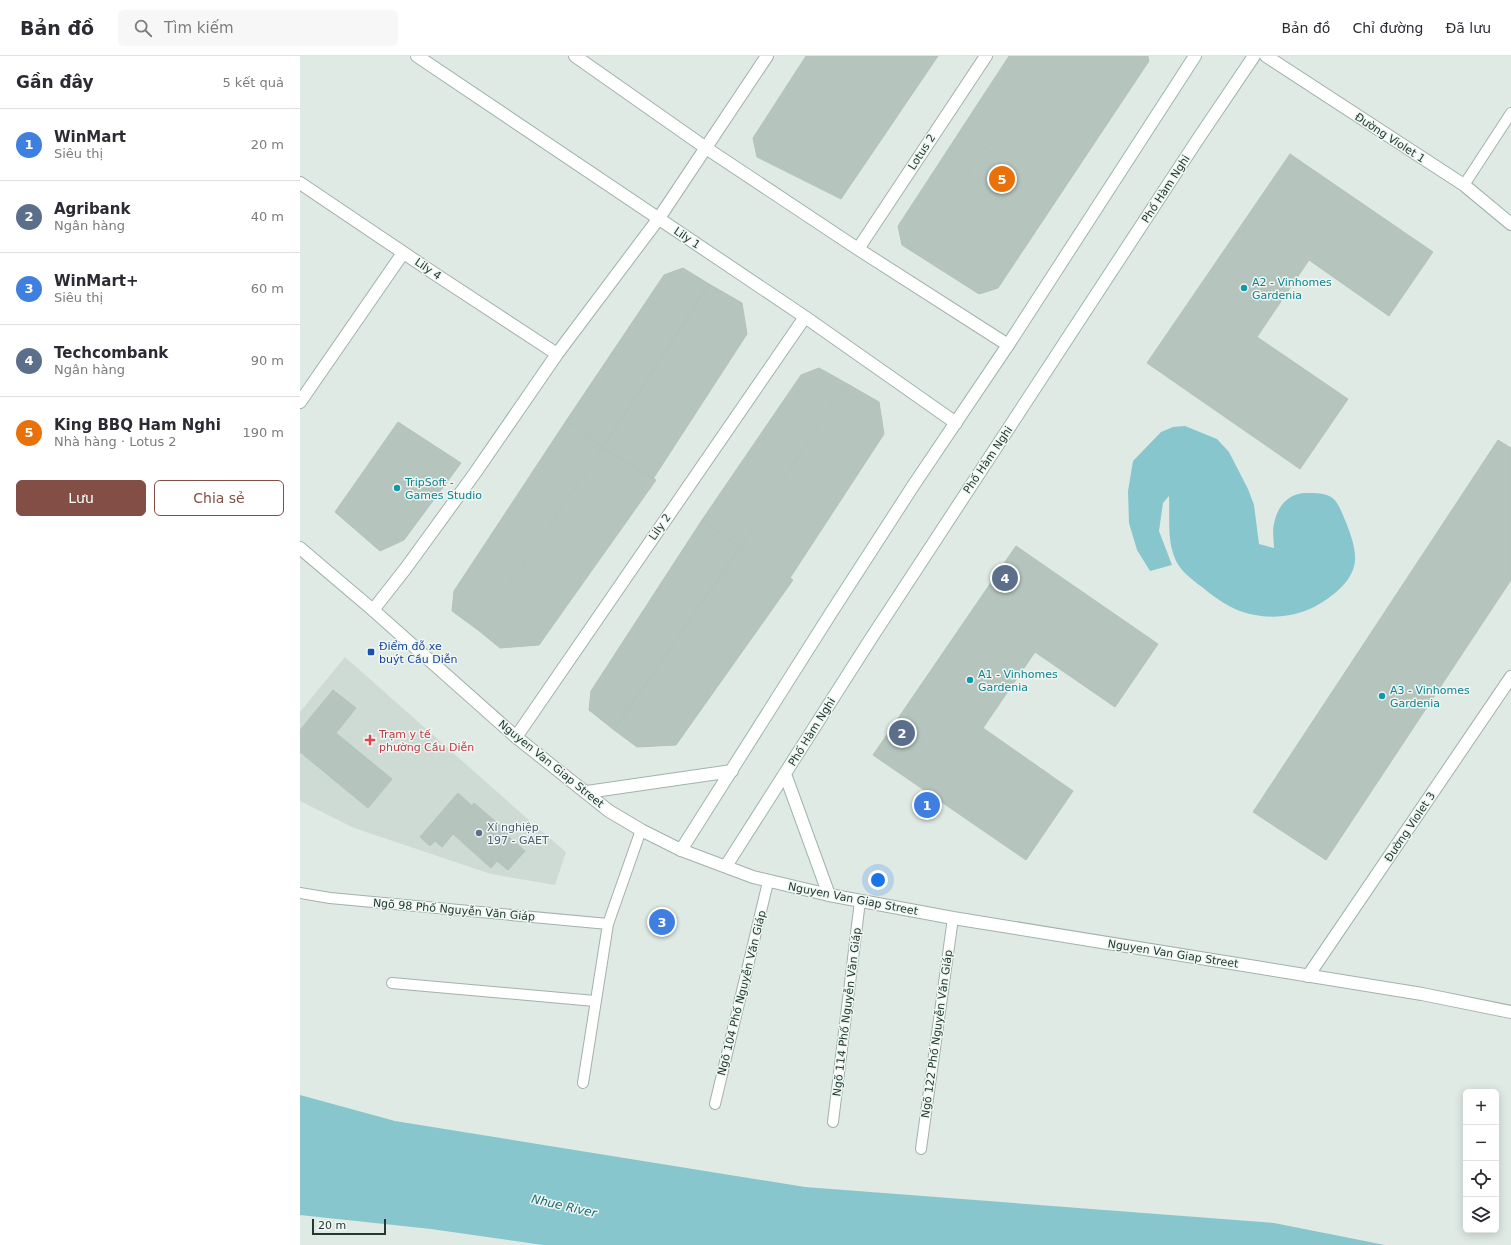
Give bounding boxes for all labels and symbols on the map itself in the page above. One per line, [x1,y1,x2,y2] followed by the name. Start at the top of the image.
[1352,110,1428,166] street label: Đường Violet 1
[906,132,938,172] street label: Lotus 2
[1139,153,1193,225] street label: Phố Hàm Nghi
[989,164,1015,194] pin: 5
[671,224,703,252] street label: Lily 1
[412,255,444,283] street label: Lily 4
[1252,276,1332,302] place label: A2 - Vinhomes Gardenia
[1239,283,1249,293] marker: A2 - Vinhomes Gardenia
[961,424,1015,496] street label: Phố Hàm Nghi
[404,476,482,502] place label: TripSoft - Games Studio
[392,483,402,493] marker: TripSoft - Games Studio
[646,511,674,543] street label: Lily 2
[992,563,1018,593] pin: 4
[379,640,457,666] place label: Điểm đỗ xe buýt Cầu Diễn
[366,647,376,657] marker: Điểm đỗ xe buýt Cầu Diễn
[978,668,1058,694] place label: A1 - Vinhomes Gardenia
[965,675,975,685] marker: A1 - Vinhomes Gardenia
[1390,684,1470,710] place label: A3 - Vinhomes Gardenia
[1377,691,1387,701] marker: A3 - Vinhomes Gardenia
[786,695,838,769] street label: Phố Hàm Nghi
[496,717,607,811] street label: Nguyen Van Giap Street
[889,718,915,748] pin: 2
[378,728,474,754] place label: Trạm y tế phường Cầu Diễn
[364,734,376,746] marker: Trạm y tế phường Cầu Diễn
[914,790,940,820] pin: 1
[1382,790,1438,864] street label: Đường Violet 3
[487,821,549,847] place label: Xí nghiệp 197 - GAET
[474,828,484,838] marker: Xí nghiệp 197 - GAET
[868,870,888,890] your location
[787,880,920,918] street label: Nguyen Van Giap Street
[372,896,536,924] street label: Ngõ 98 Phố Nguyễn Văn Giáp
[649,907,675,937] pin: 3
[715,909,769,1077] street label: Ngõ 104 Phố Nguyễn Văn Giáp
[830,927,864,1097] street label: Ngõ 114 Phố Nguyễn Văn Giáp
[1107,937,1240,971] street label: Nguyen Van Giap Street
[919,949,955,1119] street label: Ngõ 122 Phố Nguyễn Văn Giáp
[530,1192,599,1221] water label: Nhue River
[312,1217,386,1236] scale bar

